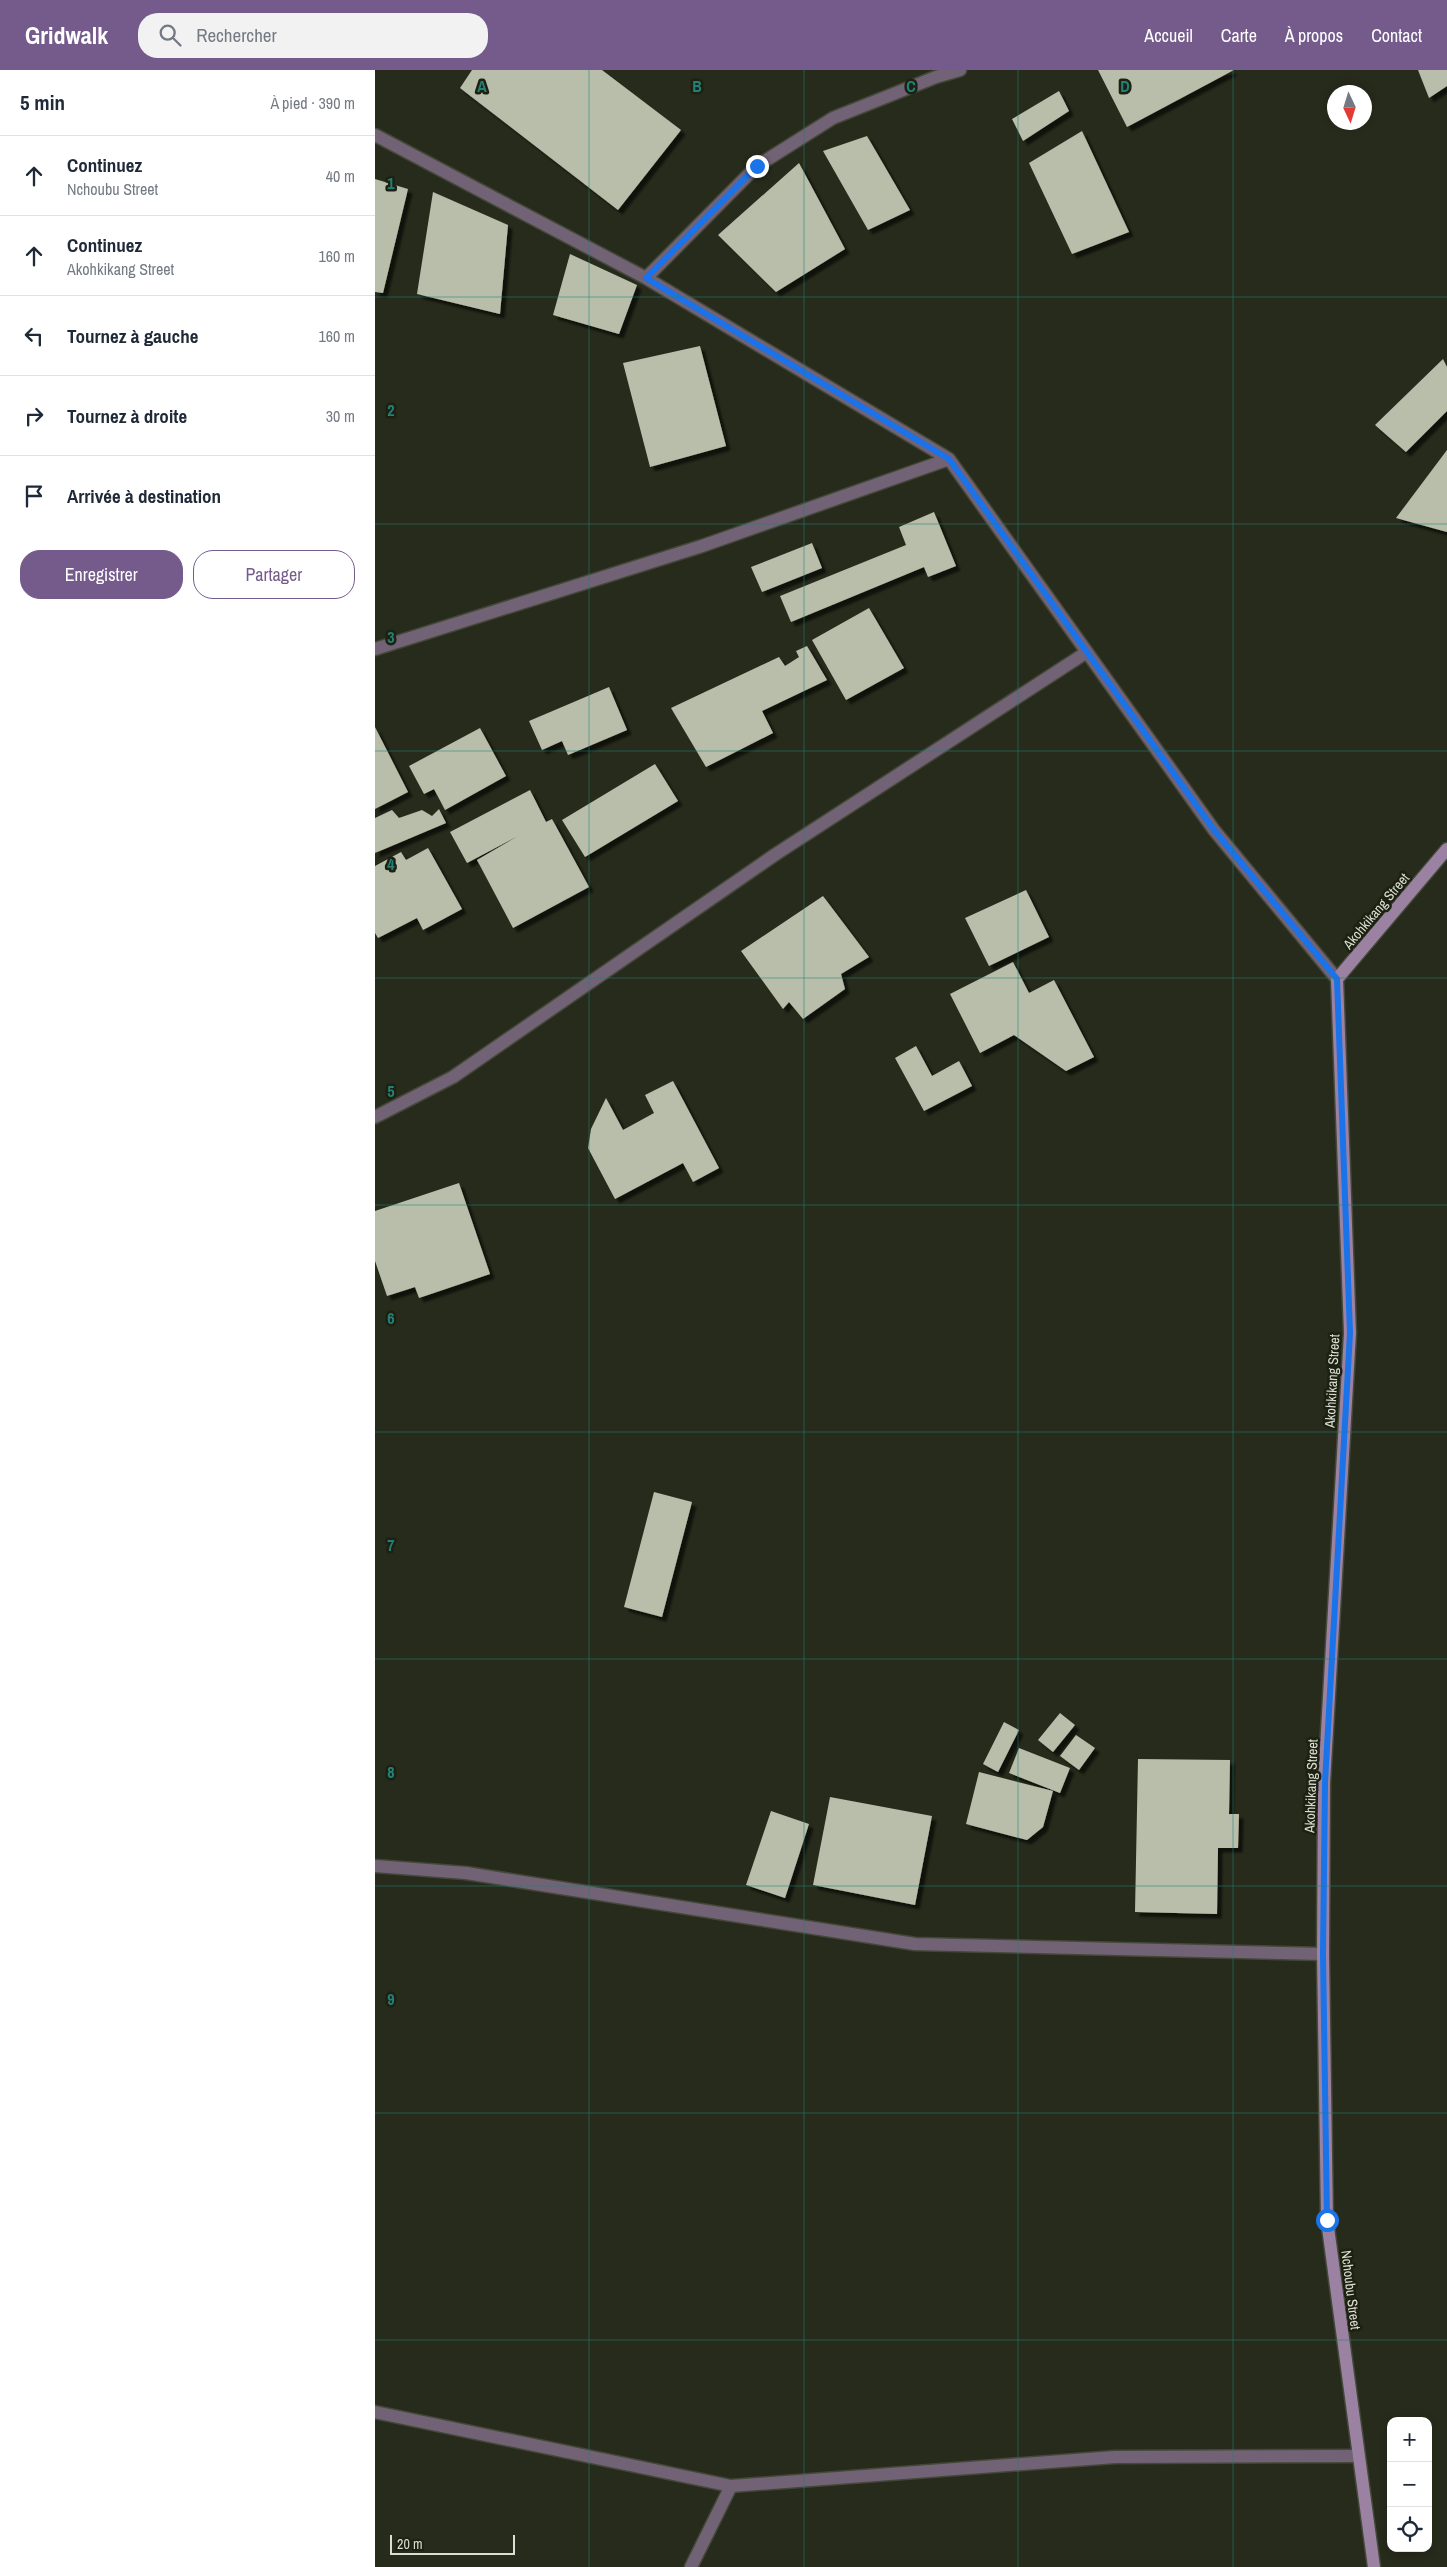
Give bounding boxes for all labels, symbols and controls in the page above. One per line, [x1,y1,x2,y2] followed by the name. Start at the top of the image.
[138,13,488,58] search box
[25,19,108,51] text: Gridwalk
[156,21,184,49] icon: search
[196,22,277,48] text: Rechercher
[1144,23,1193,48] text: Accueil
[1221,23,1257,48] text: Carte
[1285,23,1343,48] text: À propos
[1371,23,1422,48] text: Contact
[477,75,487,97] text: A
[692,75,702,97] text: B
[906,75,916,97] text: C
[1120,75,1130,97] text: D
[1327,85,1372,130] north arrow
[20,88,65,117] text: 5 min
[270,92,355,114] text: À pied · 390 m
[67,152,142,178] text: Continuez
[746,155,769,178] route end
[20,162,48,190] icon: ahead
[326,165,355,187] text: 40 m
[387,172,395,194] text: 1
[67,178,158,200] text: Nchoubu Street
[67,232,142,258] text: Continuez
[20,242,48,270] icon: ahead
[319,245,355,267] text: 160 m
[67,258,174,280] text: Akohkikang Street
[20,322,48,350] icon: left
[67,323,198,349] text: Tournez à gauche
[319,325,355,347] text: 160 m
[387,399,395,421] text: 2
[20,402,48,430] icon: right
[67,403,187,429] text: Tournez à droite
[326,405,355,427] text: 30 m
[20,482,48,510] icon: arrive
[67,483,221,509] text: Arrivée à destination
[20,550,183,599] button: Enregistrer
[193,550,355,599] button: Partager
[387,626,395,648] text: 3
[387,853,395,875] text: 4
[1338,869,1413,953] street label: Akohkikang Street
[387,1080,395,1102] text: 5
[387,1307,395,1329] text: 6
[1321,1334,1343,1429] street label: Akohkikang Street
[387,1534,395,1556] text: 7
[1300,1739,1322,1834] street label: Akohkikang Street
[387,1761,395,1783] text: 8
[387,1988,395,2010] text: 9
[1316,2209,1339,2232] route start
[1337,2249,1365,2331] street label: Nchoubu Street
[1387,2417,1432,2552] map controls
[1387,2417,1432,2462] button: +
[1387,2462,1432,2507] button: −
[1387,2507,1432,2552] button: locate
[390,2532,515,2555] scale bar
[397,2535,423,2553] text: 20 m

